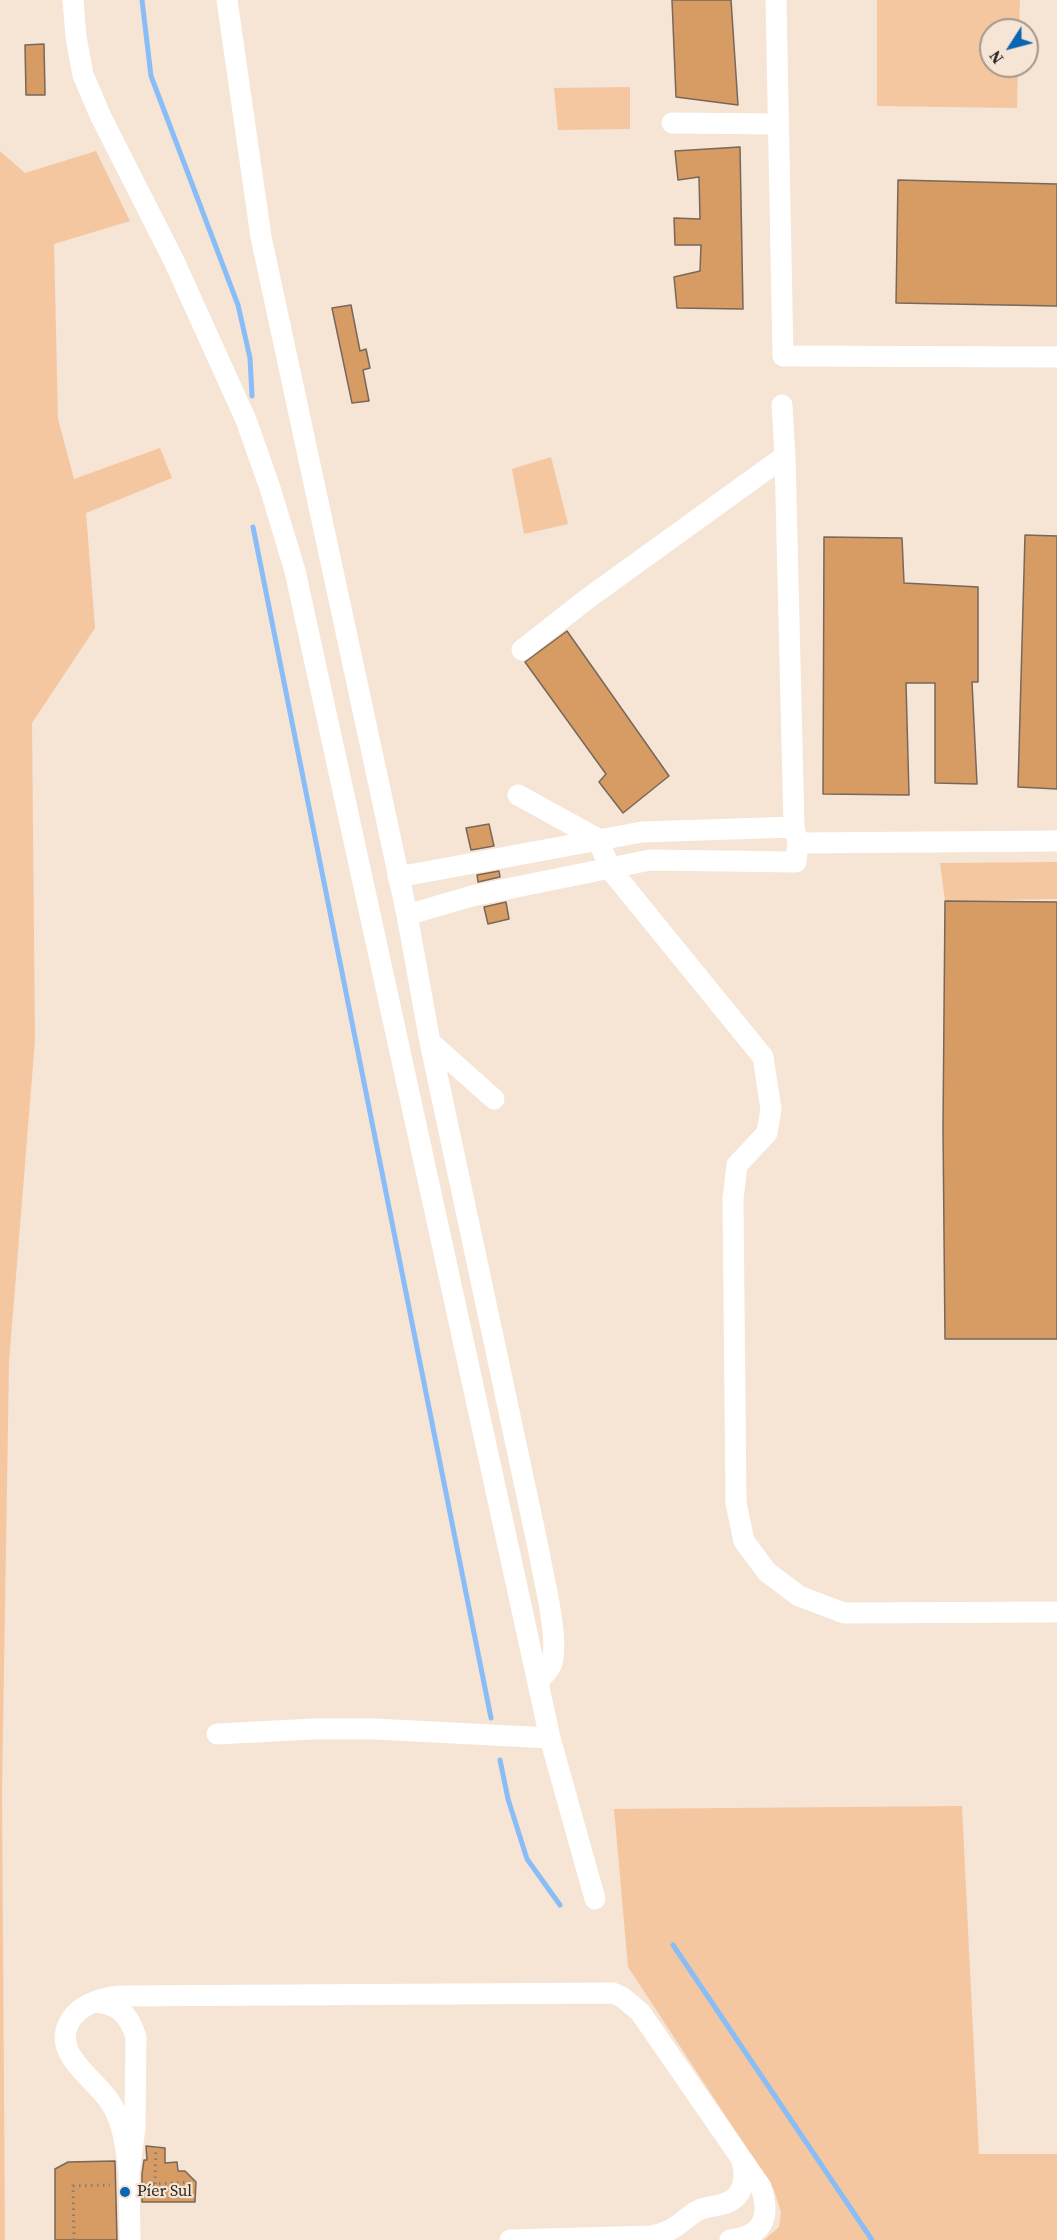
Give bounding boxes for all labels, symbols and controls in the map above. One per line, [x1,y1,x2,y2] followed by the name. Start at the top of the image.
[979,18,1039,78] north arrow
[984,46,1008,69] text: N
[137,2182,192,2202] place label: Píer Sul
[118,2185,132,2199] marker: Píer Sul

